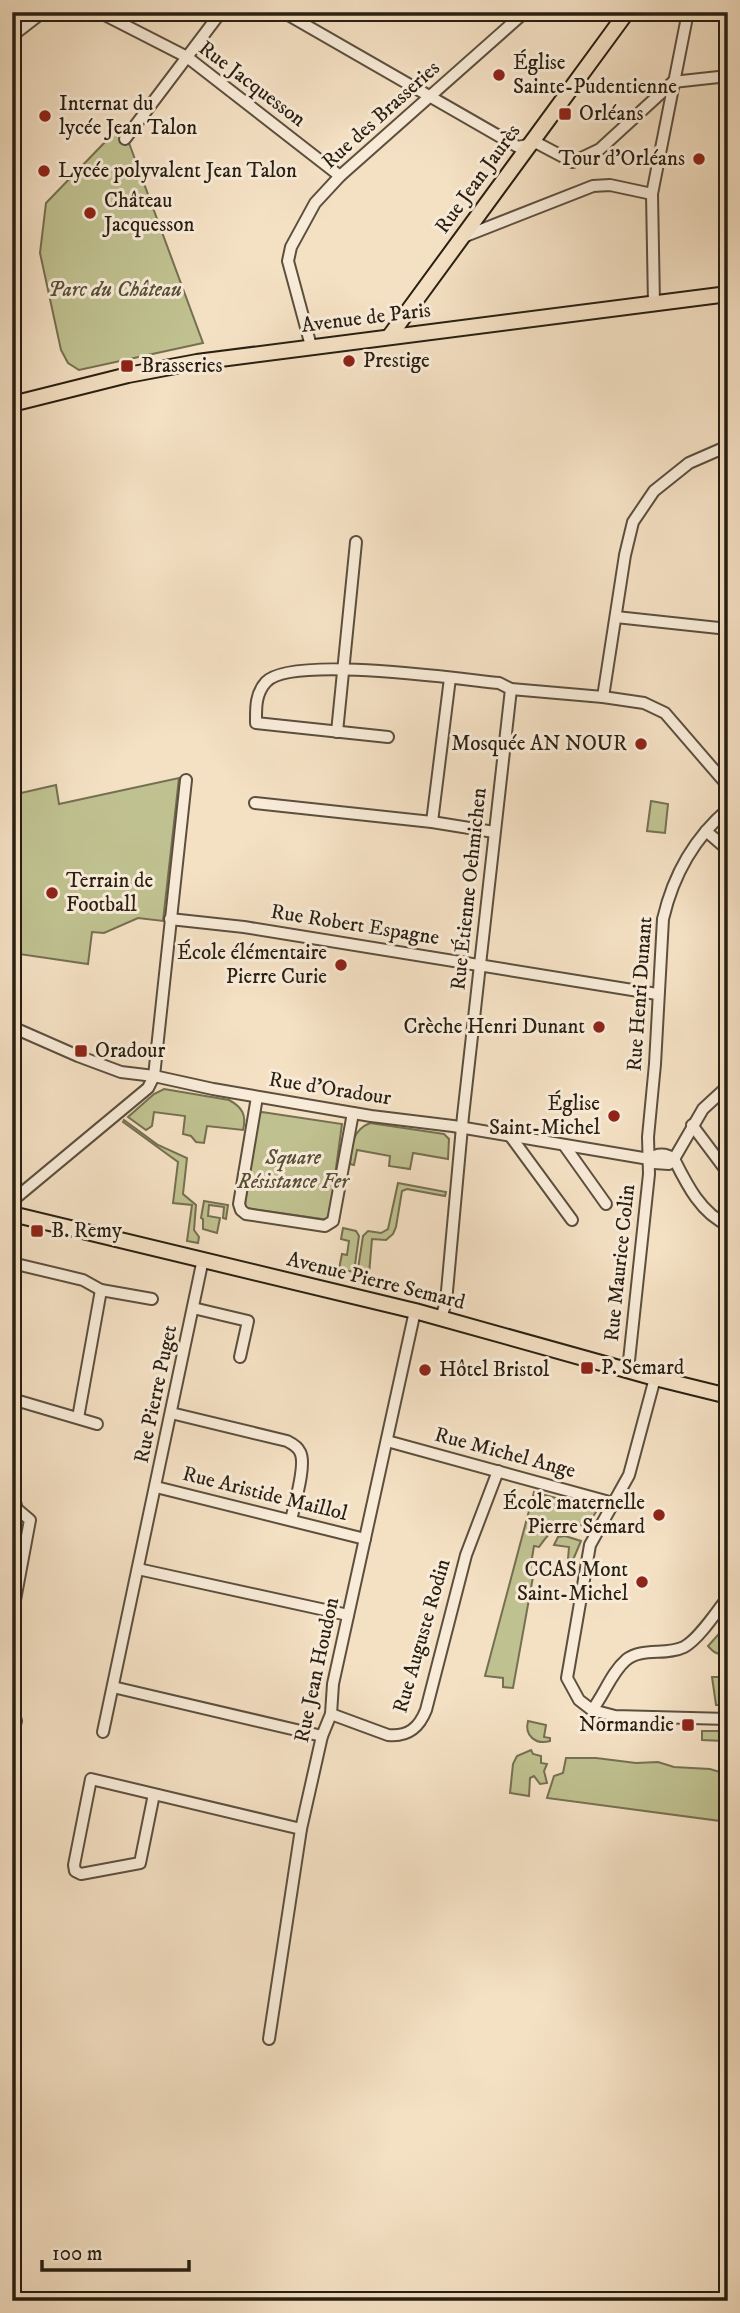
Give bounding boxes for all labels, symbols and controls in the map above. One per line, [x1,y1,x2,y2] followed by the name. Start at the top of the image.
[193,35,311,133] street label: Rue Jacquesson
[513,49,677,100] place label: Église Sainte-Pudentienne
[317,55,445,175] street label: Rue des Brasseries
[491,67,507,83] marker: Église Sainte-Pudentienne
[59,91,197,141] place label: Internat du lycée Jean Talon
[579,101,643,127] place label: Orléans
[557,106,573,122] marker: Orléans
[37,108,53,124] marker: Internat du lycée Jean Talon
[430,119,526,239] street label: Rue Jean Jaurès
[558,146,685,172] place label: Tour d'Orléans
[691,151,707,167] marker: Tour d'Orléans
[58,158,297,184] place label: Lycée polyvalent Jean Talon
[36,163,52,179] marker: Lycée polyvalent Jean Talon
[102,188,194,238] place label: Château Jacquesson
[82,205,98,221] marker: Château Jacquesson
[48,277,182,303] park label: Parc du Château
[300,297,432,339] street label: Avenue de Paris
[363,348,430,374] place label: Prestige
[141,353,223,379] place label: Brasseries
[341,353,357,369] marker: Prestige
[119,358,135,374] marker: Brasseries
[451,731,627,757] place label: Mosquée AN NOUR
[633,736,649,752] marker: Mosquée AN NOUR
[444,786,493,992] street label: Rue Étienne Oehmichen
[66,868,153,918] place label: Terrain de Football
[44,885,60,901] marker: Terrain de Football
[269,899,441,951] street label: Rue Robert Espagne
[622,915,658,1072] street label: Rue Henri Dunant
[177,939,327,990] place label: École élémentaire Pierre Curie
[333,957,349,973] marker: École élémentaire Pierre Curie
[403,1014,585,1040] place label: Crèche Henri Dunant
[591,1019,607,1035] marker: Crèche Henri Dunant
[95,1038,165,1064] place label: Oradour
[73,1043,89,1059] marker: Oradour
[267,1067,393,1112] street label: Rue d'Oradour
[489,1090,601,1141] place label: Église Saint-Michel
[606,1108,622,1124] marker: Église Saint-Michel
[236,1145,350,1195] park label: Square Résistance Fer
[599,1183,641,1343] street label: Rue Maurice Colin
[51,1218,123,1244] place label: B. Remy
[29,1223,45,1239] marker: B. Remy
[284,1246,468,1316] street label: Avenue Pierre Semard
[129,1322,183,1465] street label: Rue Pierre Puget
[601,1355,685,1381] place label: P. Semard
[439,1357,550,1383] place label: Hôtel Bristol
[579,1360,595,1376] marker: P. Semard
[417,1362,433,1378] marker: Hôtel Bristol
[432,1422,579,1484] street label: Rue Michel Ange
[180,1461,351,1527] street label: Rue Aristide Maillol
[503,1489,646,1540] place label: École maternelle Pierre Semard
[651,1507,667,1523] marker: École maternelle Pierre Semard
[388,1556,456,1716] street label: Rue Auguste Rodin
[517,1557,629,1607] place label: CCAS Mont Saint-Michel
[634,1574,650,1590] marker: CCAS Mont Saint-Michel
[289,1595,345,1745] street label: Rue Jean Houdon
[579,1712,674,1738] place label: Normandie
[680,1717,696,1733] marker: Normandie
[42,2229,189,2273] scale bar
[52,2241,103,2267] text: 100 m

